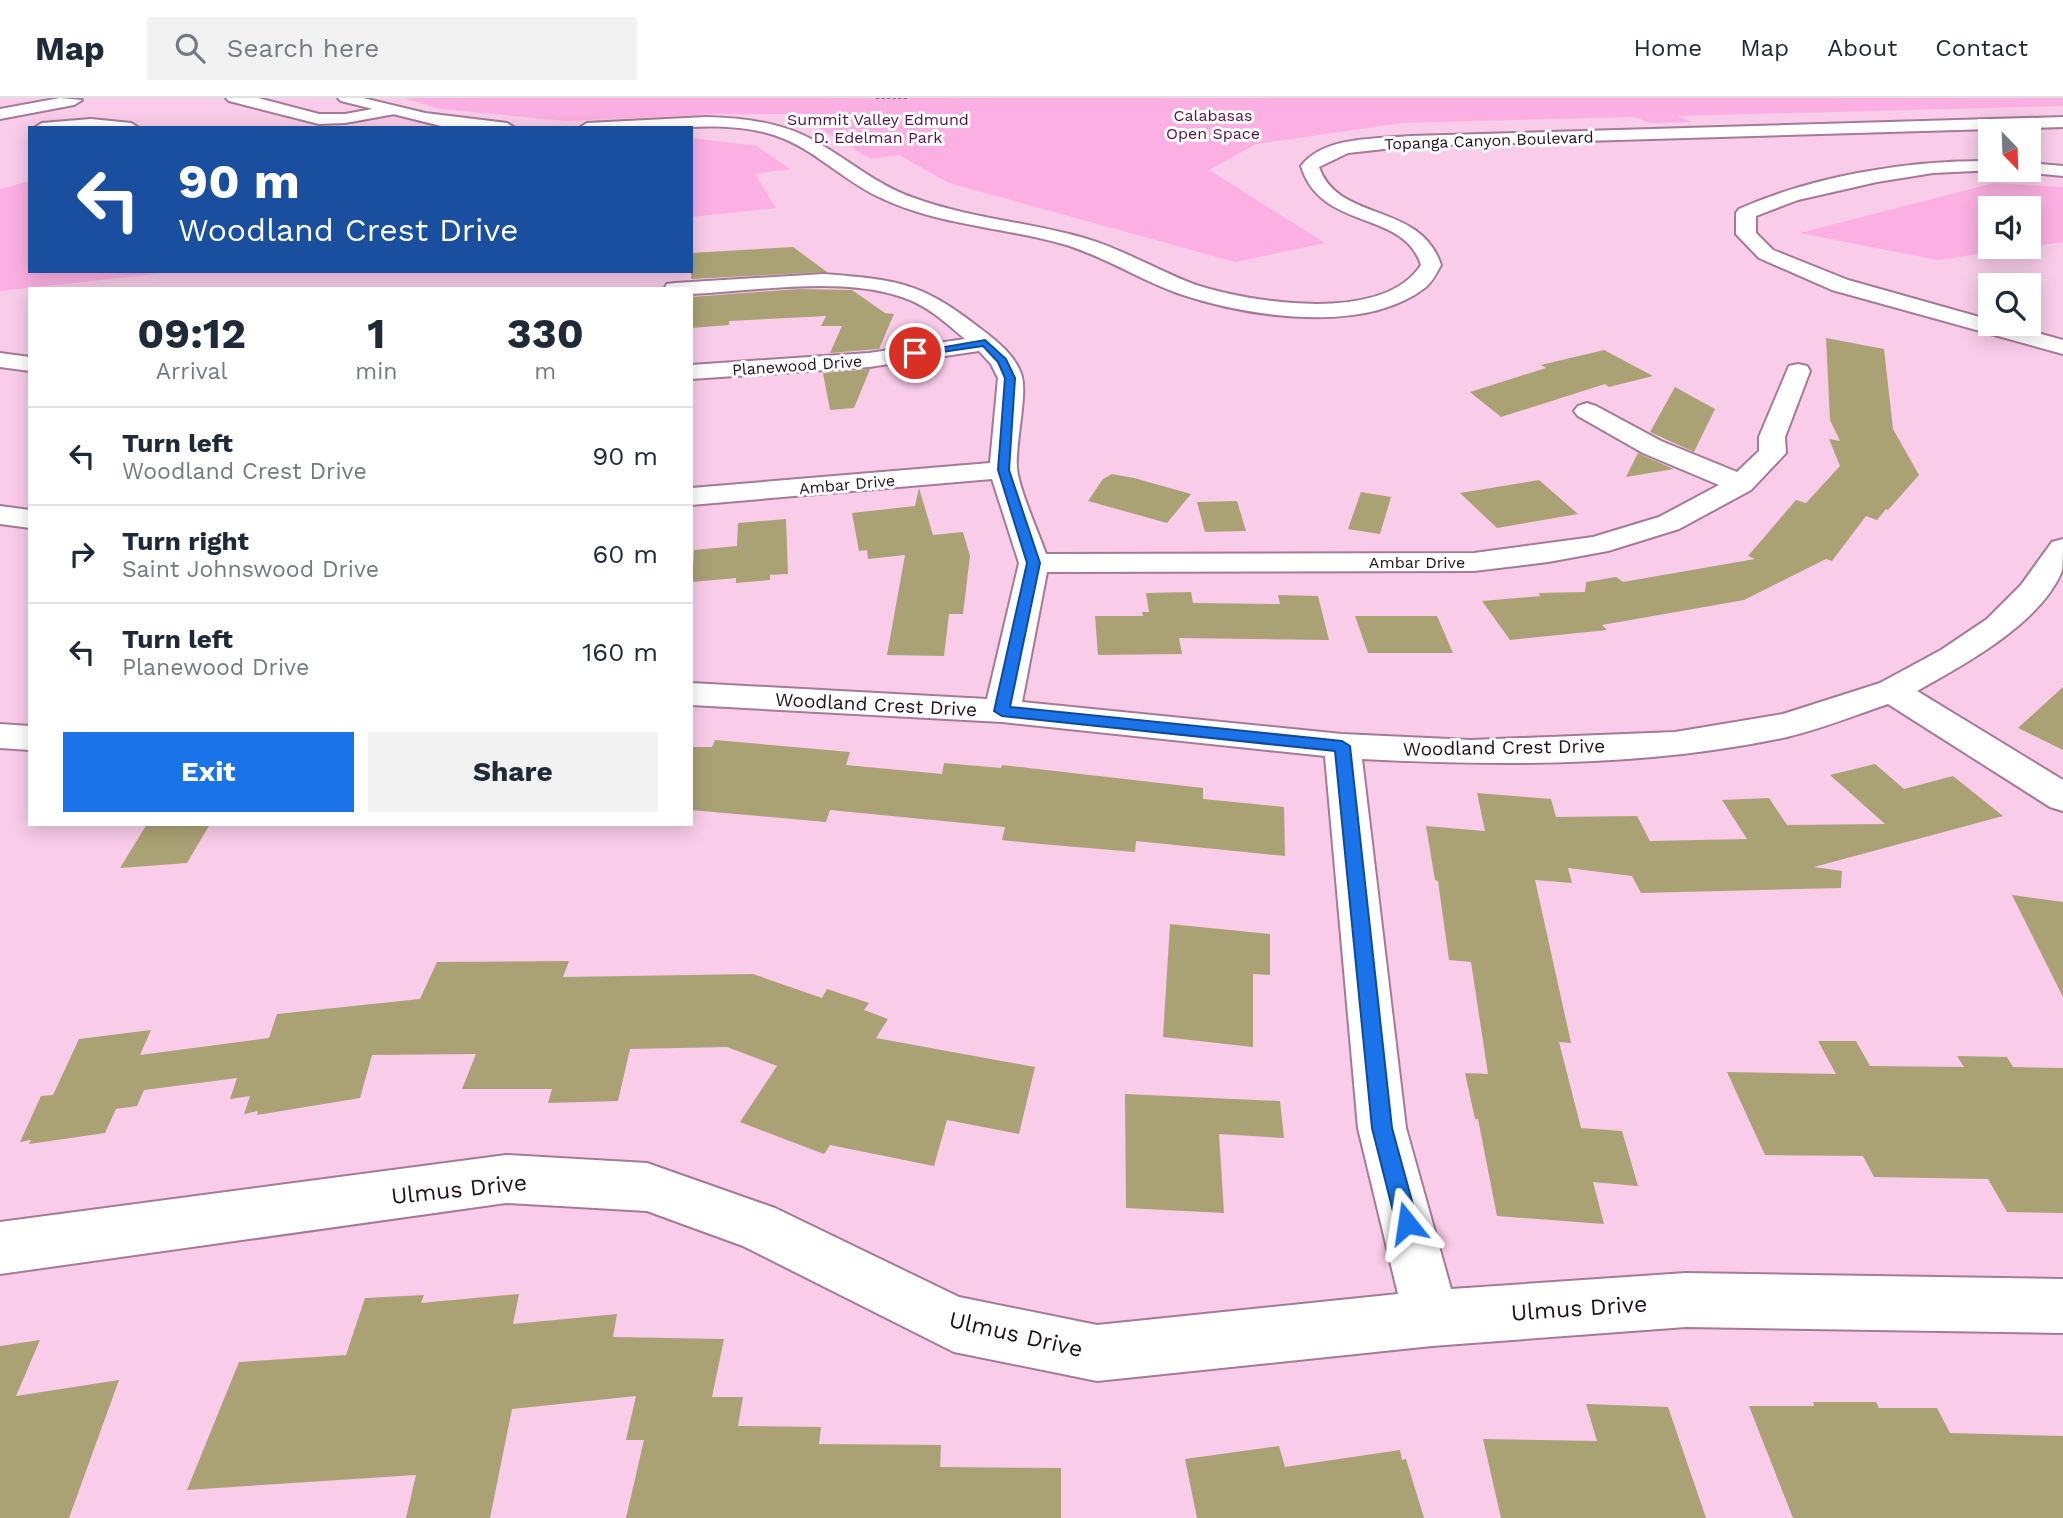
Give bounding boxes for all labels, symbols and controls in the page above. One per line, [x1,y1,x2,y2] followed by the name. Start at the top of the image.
[147,17,637,80] search box
[35,29,105,68] text: Map
[171,29,209,67] icon: search
[227,33,379,63] text: Search here
[1634,34,1702,62] text: Home
[1740,34,1789,62] text: Map
[1827,34,1897,62] text: About
[1935,34,2028,62] text: Contact
[1166,106,1260,143] park label: Calabasas Open Space
[787,110,969,147] park label: Summit Valley Edmund D. Edelman Park
[1978,119,2040,182] north arrow
[1978,119,2041,336] map controls
[1384,127,1594,154] street label: Topanga Canyon Boulevard
[178,152,300,210] text: 90 m
[63,154,154,245] icon: left
[1978,196,2041,259] button: sound
[178,211,519,249] text: Woodland Crest Drive
[1978,273,2041,336] button: search
[137,309,246,358] text: 09:12
[367,309,385,358] text: 1
[507,309,584,358] text: 330
[885,323,945,383] pin
[896,334,934,372] icon: arrive
[731,351,863,380] street label: Planewood Drive
[156,358,228,385] text: Arrival
[355,358,398,385] text: min
[534,358,556,385] text: m
[122,428,233,458] text: Turn left
[63,437,101,475] icon: left
[592,441,658,471] text: 90 m
[122,458,367,485] text: Woodland Crest Drive
[798,471,896,498] street label: Ambar Drive
[122,526,249,556] text: Turn right
[63,535,101,573] icon: right
[592,539,658,569] text: 60 m
[1369,553,1465,572] street label: Ambar Drive
[122,556,379,583] text: Saint Johnswood Drive
[122,624,233,654] text: Turn left
[63,633,101,671] icon: left
[582,637,658,667] text: 160 m
[122,654,309,681] text: Planewood Drive
[774,688,978,721] street label: Woodland Crest Drive
[63,732,354,812] button: Exit
[368,732,658,812] button: Share
[1403,734,1605,761] street label: Woodland Crest Drive
[390,1169,528,1210] street label: Ulmus Drive
[1370,1186,1444,1260] position arrow
[1510,1290,1648,1327] street label: Ulmus Drive
[946,1306,1085,1363] street label: Ulmus Drive

